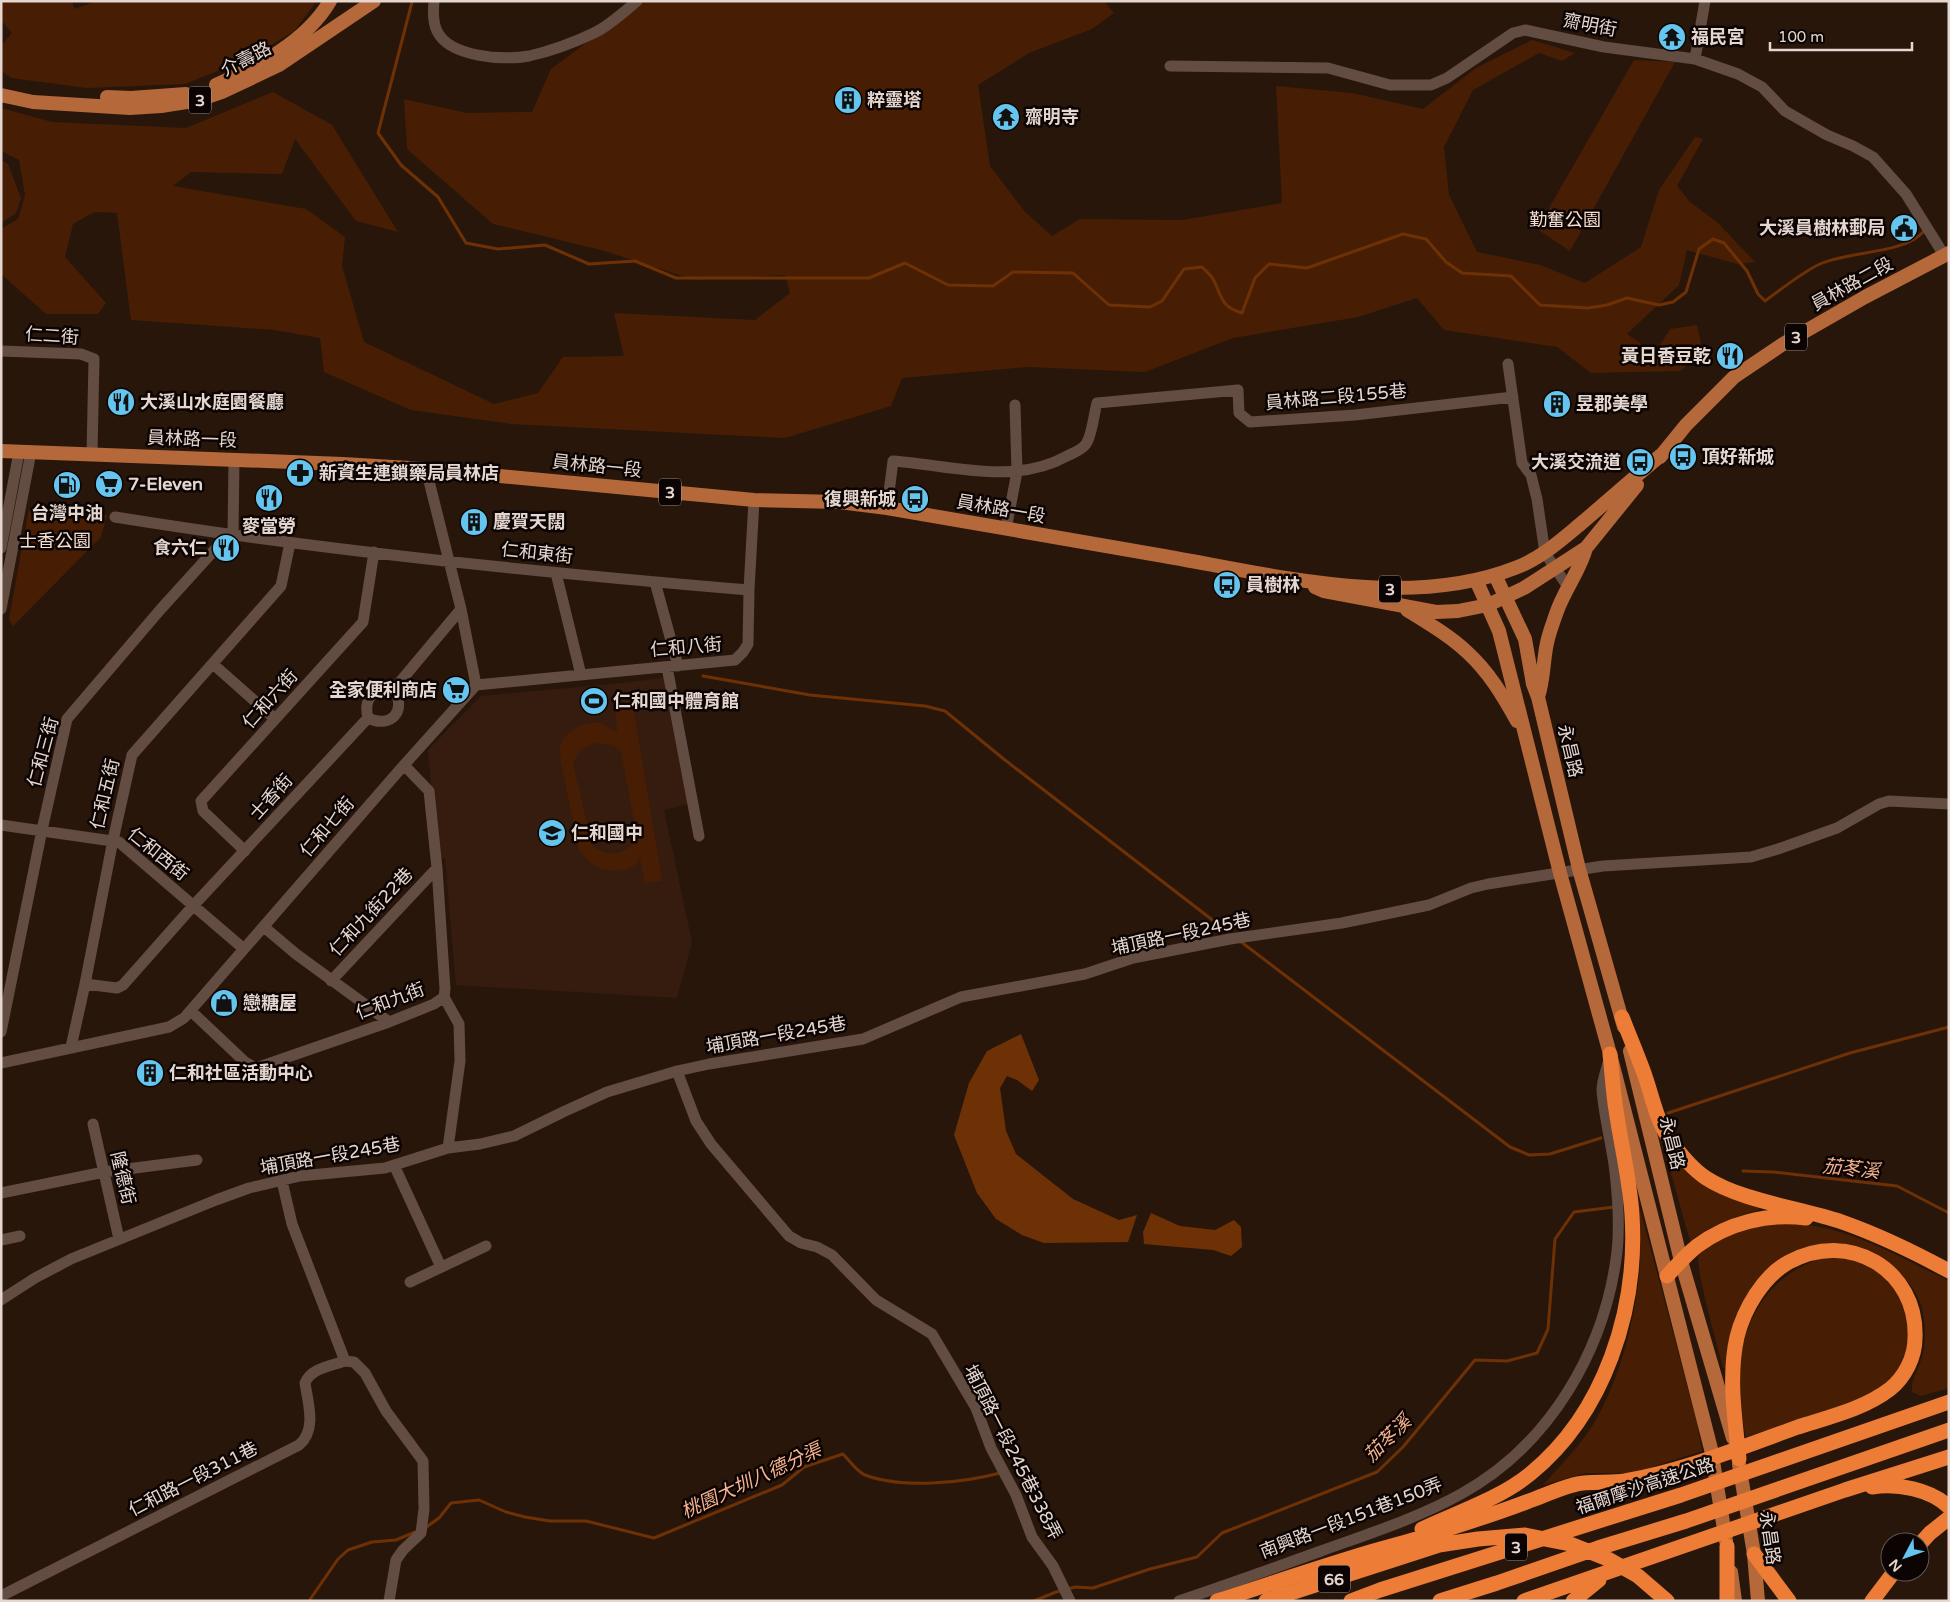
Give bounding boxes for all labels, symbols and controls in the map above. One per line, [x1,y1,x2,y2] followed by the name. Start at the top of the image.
[1561,9,1619,41] street label: 齋明街
[1770,20,1912,52] scale bar
[1657,22,1687,52] temple icon: 福民宮
[1691,26,1745,48] place label: 福民宮
[1778,28,1824,46] text: 100 m
[217,37,275,81] street label: 介壽路
[833,85,863,115] building icon: 粹靈塔
[189,86,211,114] road number: 3
[867,89,921,111] place label: 粹靈塔
[991,102,1021,132] temple icon: 齋明寺
[1025,106,1079,128] place label: 齋明寺
[1529,209,1601,231] park label: 勤奮公園
[1889,213,1919,243] public building icon: 大溪員樹林郵局
[1759,217,1885,239] place label: 大溪員樹林郵局
[1807,253,1897,315] street label: 員林路二段
[24,323,80,349] street label: 仁二街
[1785,324,1807,351] road number: 3
[1715,341,1745,371] restaurant icon: 黃日香豆乾
[1621,345,1711,367] place label: 黃日香豆乾
[1264,380,1408,414] street label: 員林路二段155巷
[106,387,136,417] restaurant icon: 大溪山水庭園餐廳
[1542,389,1572,419] building icon: 昱郡美學
[140,391,284,413] place label: 大溪山水庭園餐廳
[1576,393,1648,415] place label: 昱郡美學
[147,426,237,452] street label: 員林路一段
[1668,442,1698,472] bus stop icon: 頂好新城
[1702,446,1774,468] place label: 頂好新城
[1625,447,1655,477] bus stop icon: 大溪交流道
[551,450,643,482] street label: 員林路一段
[1531,451,1621,473] place label: 大溪交流道
[285,458,315,488] pharmacy icon: 新資生連鎖藥局員林店
[319,462,499,484] place label: 新資生連鎖藥局員林店
[94,469,124,499] supermarket icon: 7-Eleven
[52,470,82,500] fuel station icon: 台灣中油
[128,473,203,495] place label: 7-Eleven
[659,478,681,506] road number: 3
[254,483,284,513] restaurant icon: 麥當勞
[900,484,930,514] bus stop icon: 復興新城
[824,488,896,510] place label: 復興新城
[955,490,1047,528] street label: 員林路一段
[31,502,103,524] place label: 台灣中油
[459,507,489,537] building icon: 慶賀天闊
[493,511,565,533] place label: 慶賀天闊
[242,515,296,537] place label: 麥當勞
[19,530,91,552] park label: 士香公園
[211,533,241,563] restaurant icon: 食六仁
[153,537,207,559] place label: 食六仁
[500,538,574,568] street label: 仁和東街
[1212,570,1242,600] bus stop icon: 員樹林
[1246,574,1300,596] place label: 員樹林
[1379,576,1401,602] road number: 3
[649,633,723,661] street label: 仁和八街
[238,665,302,733] street label: 仁和六街
[441,675,471,705] supermarket icon: 全家便利商店
[329,679,437,701] place label: 全家便利商店
[579,686,609,716] sports icon: 仁和國中體育館
[613,690,739,712] place label: 仁和國中體育館
[23,714,63,790] street label: 仁和三街
[1553,722,1587,780] street label: 永昌路
[86,756,124,832] street label: 仁和五街
[245,770,297,824] street label: 士香街
[295,793,359,861] street label: 仁和七街
[537,818,567,848] school or university icon: 仁和國中
[571,822,643,844] place label: 仁和國中
[123,823,193,885] street label: 仁和西街
[325,863,417,961] street label: 仁和九街22巷
[1109,908,1253,960] street label: 埔頂路一段245巷
[352,978,428,1024] street label: 仁和九街
[209,988,239,1018] shop icon: 戀糖屋
[243,992,297,1014] place label: 戀糖屋
[704,1012,848,1058] street label: 埔頂路一段245巷
[135,1058,165,1088] building icon: 仁和社區活動中心
[169,1062,313,1084] place label: 仁和社區活動中心
[1655,1114,1689,1172] street label: 永昌路
[258,1133,402,1179] street label: 埔頂路一段245巷
[106,1149,140,1207] street label: 隆德街
[1821,1155,1883,1183] water label: 茄苳溪
[959,1361,1067,1543] street label: 埔頂路一段245巷338弄
[1360,1409,1418,1467] water label: 茄苳溪
[125,1437,261,1521] street label: 仁和路一段311巷
[678,1438,828,1523] water label: 桃園大圳八德分渠
[1573,1453,1717,1519] street label: 福爾摩沙高速公路
[1257,1473,1445,1563] street label: 南興路一段151巷150弄
[1755,1510,1785,1566] street label: 永昌路
[1880,1532,1930,1582] north arrow
[1505,1534,1527,1560] road number: 3
[1885,1555,1906,1575] text: N
[1318,1566,1350,1592] road number: 66

